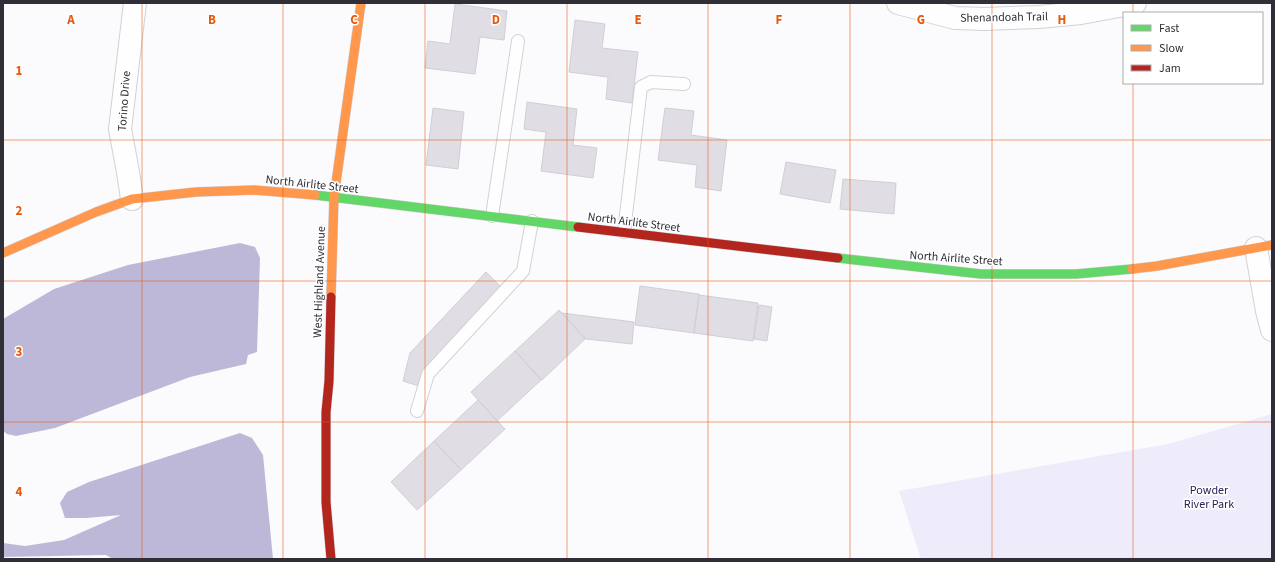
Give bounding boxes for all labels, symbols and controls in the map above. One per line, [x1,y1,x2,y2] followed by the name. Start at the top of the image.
[960,8,1048,27] street label: Shenandoah Trail
[66,11,75,29] text: A
[208,11,216,29] text: B
[350,11,358,29] text: C
[492,11,500,29] text: D
[634,11,642,29] text: E
[776,11,783,29] text: F
[917,11,925,29] text: G
[1058,11,1066,29] text: H
[1123,12,1263,84] legend
[1159,20,1179,37] text: Fast
[1159,40,1184,57] text: Slow
[1159,60,1181,77] text: Jam
[16,62,23,80] text: 1
[114,70,135,132] street label: Torino Drive
[265,171,359,198] street label: North Airlite Street
[16,202,23,220] text: 2
[587,208,681,237] street label: North Airlite Street
[309,226,330,338] street label: West Highland Avenue
[909,247,1003,270] street label: North Airlite Street
[16,343,23,361] text: 3
[1184,482,1234,513] park label: Powder River Park
[16,483,23,501] text: 4

